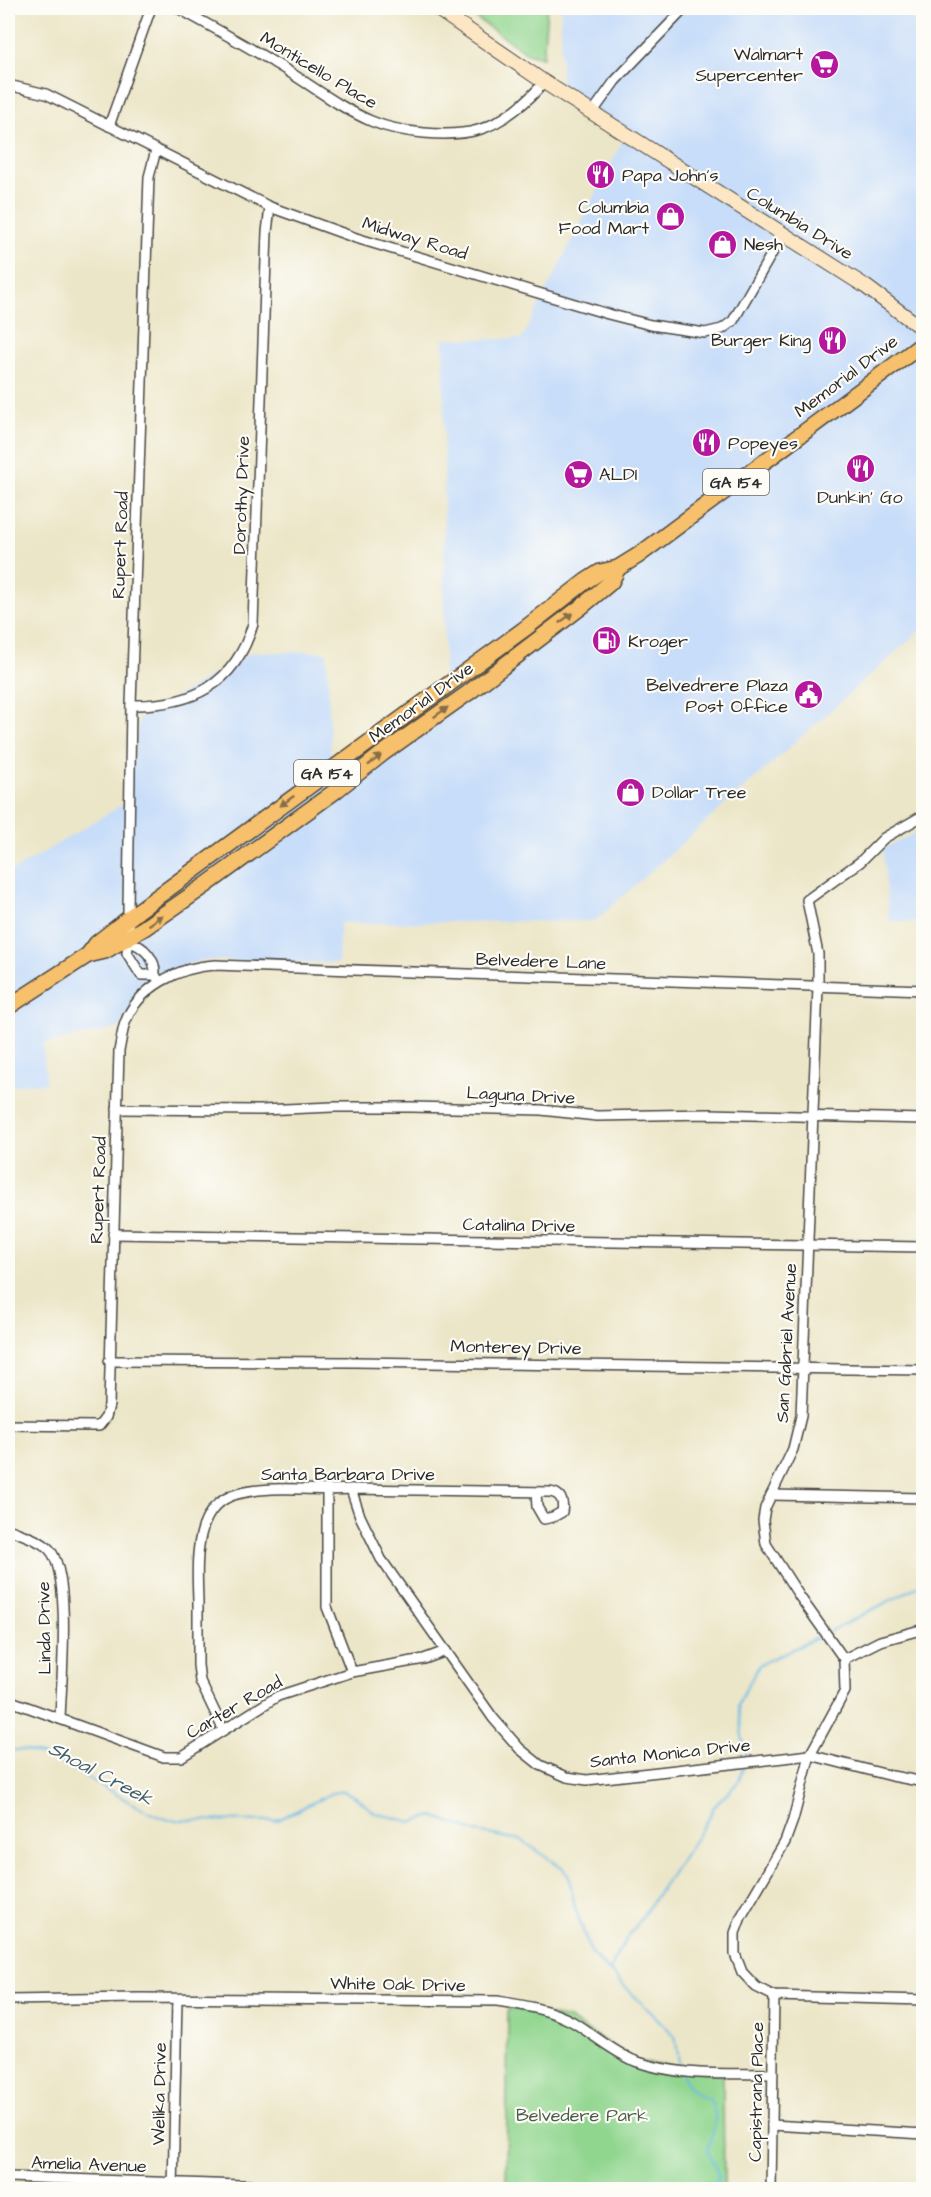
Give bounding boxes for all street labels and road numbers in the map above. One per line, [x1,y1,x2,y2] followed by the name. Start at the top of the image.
[255,26,382,115] street label: Monticello Place
[742,181,858,266] street label: Columbia Drive
[359,211,471,267] street label: Midway Road
[789,329,904,424] street label: Memorial Drive
[227,435,257,555] street label: Dorothy Drive
[703,469,769,495] road number: GA 154
[106,491,135,599] street label: Rupert Road
[364,656,479,749] street label: Memorial Drive
[294,760,360,786] road number: GA 154
[475,947,607,976] street label: Belvedere Lane
[466,1080,576,1112] street label: Laguna Drive
[84,1136,113,1244] street label: Rupert Road
[462,1212,576,1239] street label: Catalina Drive
[770,1262,803,1423] street label: San Gabriel Avenue
[450,1334,582,1362] street label: Monterey Drive
[261,1462,435,1487] street label: Santa Barbara Drive
[31,1581,58,1675] street label: Linda Drive
[182,1670,287,1745] street label: Carter Road
[589,1733,752,1774] street label: Santa Monica Drive
[330,1971,466,1998] street label: White Oak Drive
[743,2022,770,2162] street label: Capistrana Place
[146,2042,173,2146] street label: Welika Drive
[31,2150,147,2179] street label: Amelia Avenue

